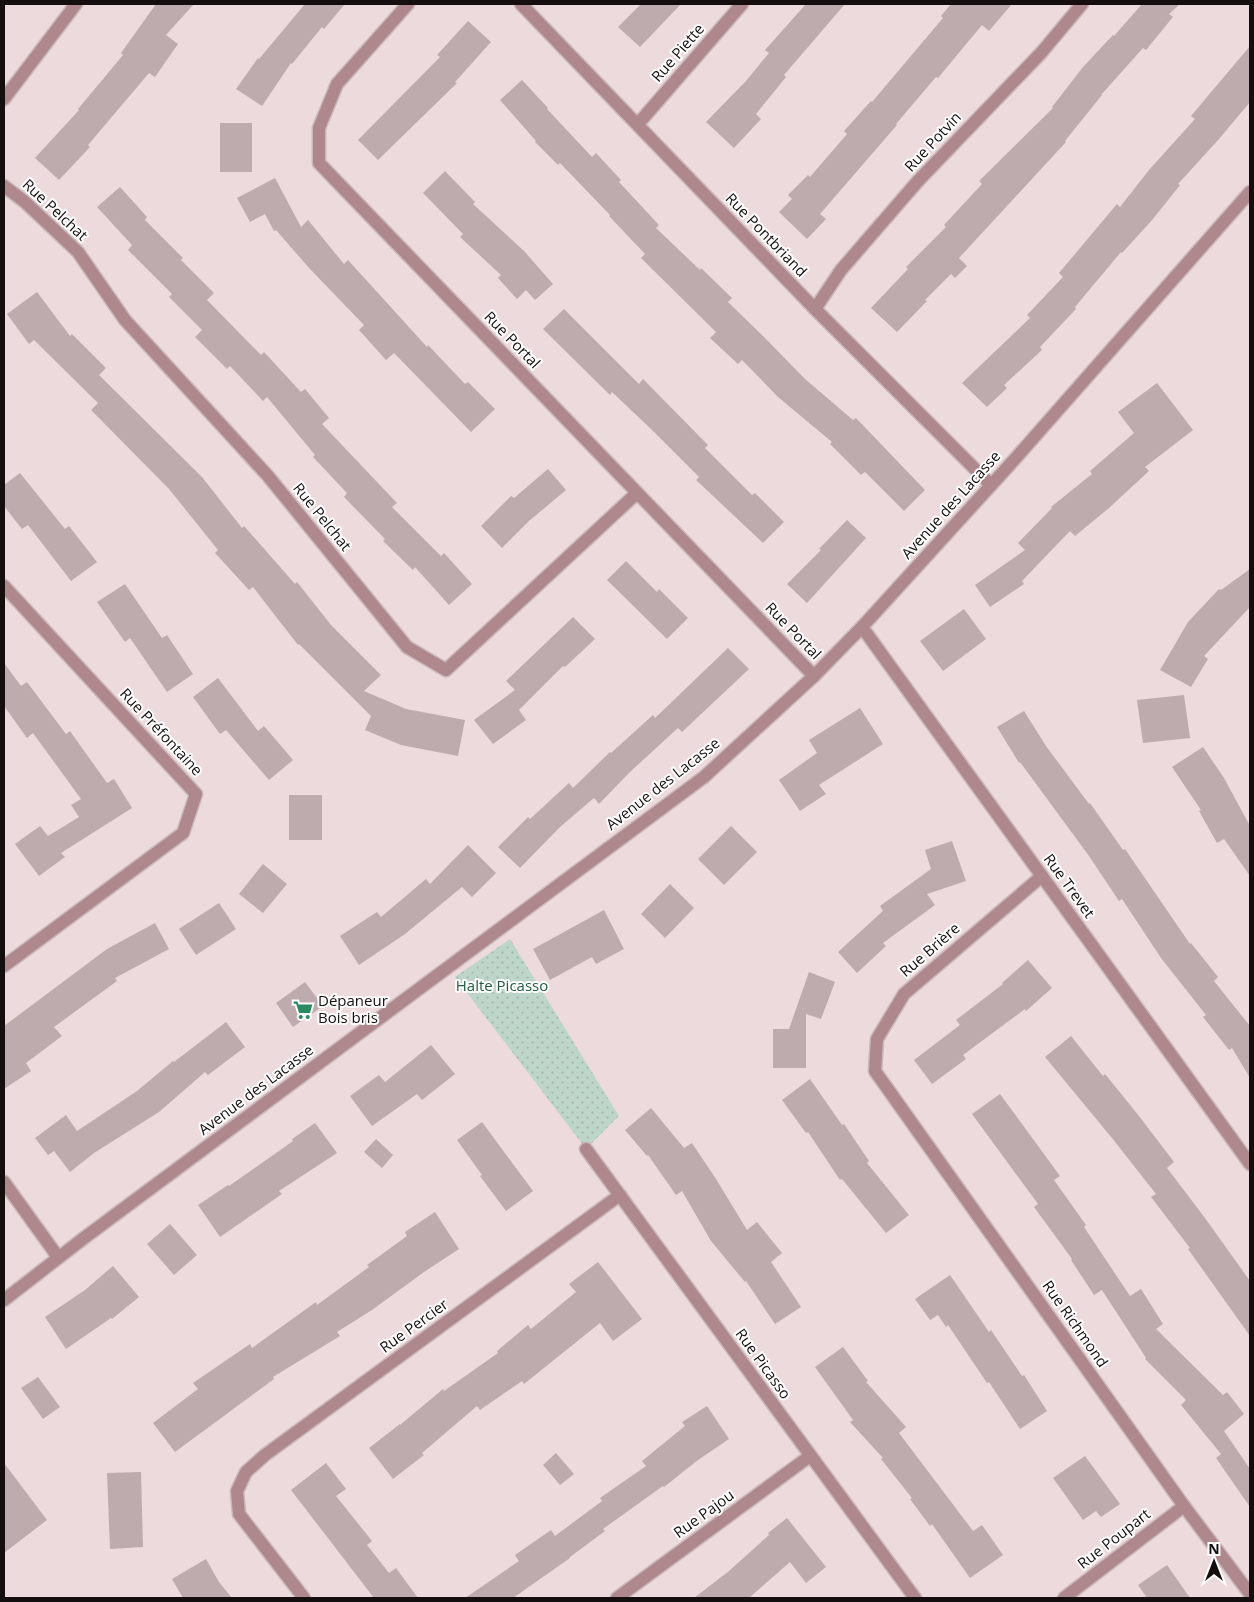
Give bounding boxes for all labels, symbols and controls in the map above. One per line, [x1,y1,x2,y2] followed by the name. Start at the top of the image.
[646,19,708,86] street label: Rue Piette
[899,107,965,175] street label: Rue Potvin
[19,174,93,245] street label: Rue Pelchat
[722,188,812,281] street label: Rue Pontbriand
[480,306,545,372] street label: Rue Portal
[896,446,1004,563] street label: Avenue des Lacasse
[289,478,356,555] street label: Rue Pelchat
[761,597,826,663] street label: Rue Portal
[116,683,207,779] street label: Rue Préfontaine
[601,732,723,834] street label: Avenue des Lacasse
[1040,849,1100,922] street label: Rue Trevet
[895,918,964,981] street label: Rue Brière
[456,975,548,995] park label: Halte Picasso
[318,990,388,1027] place label: Dépaneur Bois bris
[292,999,314,1021] supermarket icon: Dépaneur Bois bris
[194,1039,317,1139] street label: Avenue des Lacasse
[1039,1276,1113,1371] street label: Rue Richmond
[375,1294,452,1357] street label: Rue Percier
[731,1324,796,1403] street label: Rue Picasso
[669,1484,738,1542] street label: Rue Pajou
[1073,1504,1154,1573] street label: Rue Poupart
[1189,1537,1239,1587] north arrow
[1208,1539,1220,1558] text: N

